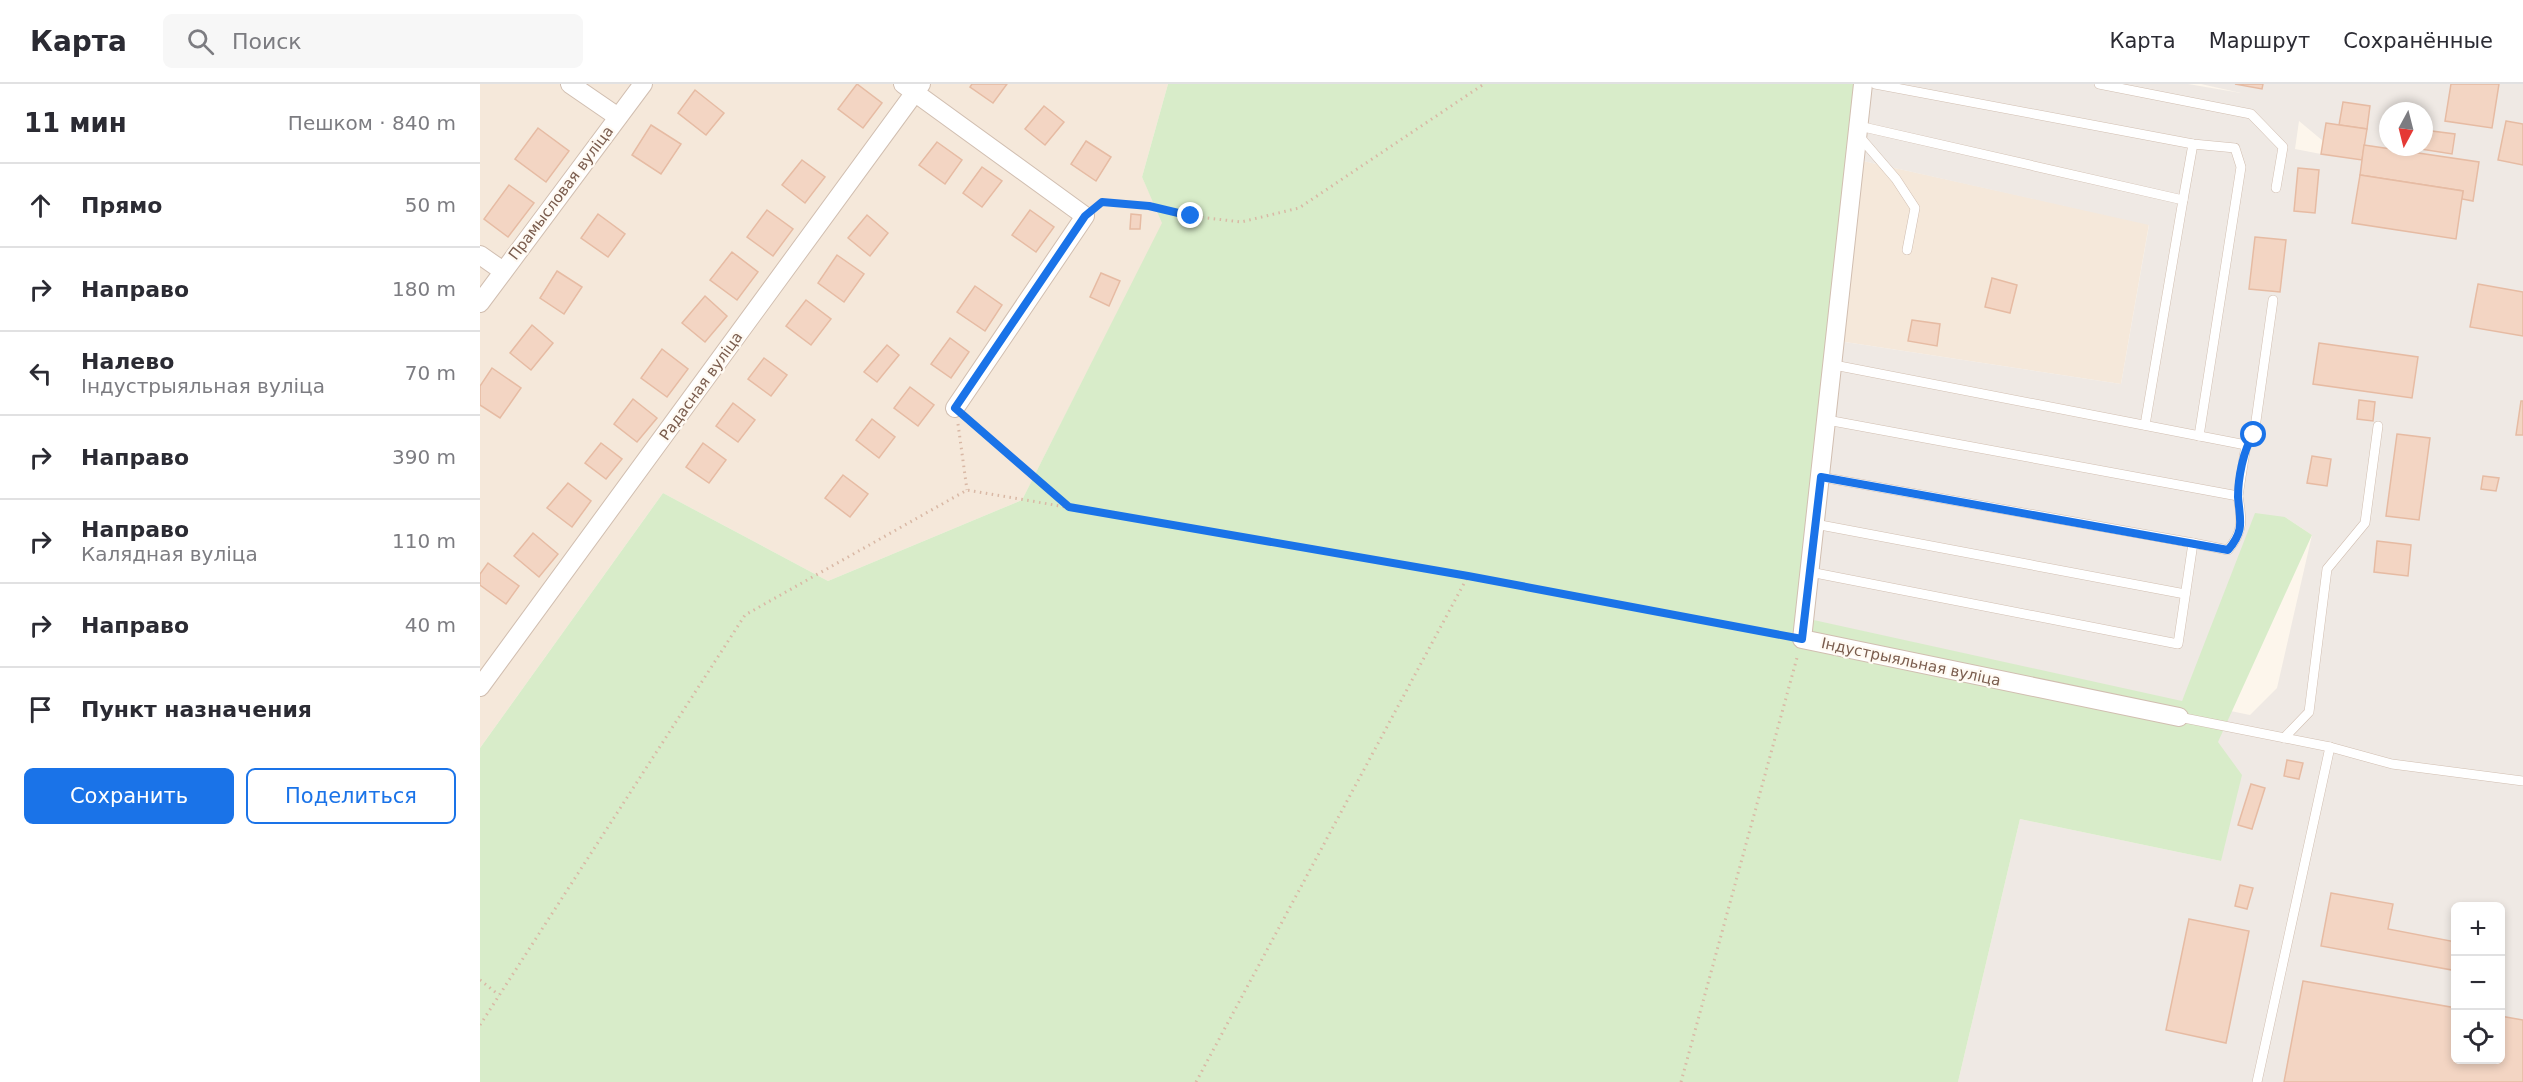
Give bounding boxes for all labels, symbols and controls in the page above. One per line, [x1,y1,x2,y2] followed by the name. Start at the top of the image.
[163,14,583,68] search box
[30,25,127,58] text: Карта
[184,25,217,58] icon: search
[232,29,302,54] text: Поиск
[2110,29,2176,53] text: Карта
[2209,29,2310,53] text: Маршрут
[2343,29,2493,53] text: Сохранённые
[2379,102,2433,156] north arrow
[24,108,127,138] text: 11 мин
[288,111,456,135] text: Пешком · 840 m
[505,123,617,263] street label: Прамысловая вуліца
[24,189,57,222] icon: ahead
[81,193,162,218] text: Прямо
[405,193,456,217] text: 50 m
[1177,202,1203,228] route end
[24,273,57,306] icon: right
[81,277,189,302] text: Направо
[392,277,456,301] text: 180 m
[656,328,746,444] street label: Радасная вуліца
[81,349,174,374] text: Налево
[24,357,57,390] icon: left
[405,361,456,385] text: 70 m
[81,374,325,398] text: Індустрыяльная вуліца
[2240,421,2266,447] route start
[24,441,57,474] icon: right
[81,445,189,470] text: Направо
[392,445,456,469] text: 390 m
[81,517,189,542] text: Направо
[24,525,57,558] icon: right
[392,529,456,553] text: 110 m
[81,542,258,566] text: Калядная вуліца
[24,609,57,642] icon: right
[81,613,189,638] text: Направо
[405,613,456,637] text: 40 m
[1820,634,2002,690] street label: Індустрыяльная вуліца
[24,693,57,726] icon: arrive
[81,697,312,722] text: Пункт назначения
[24,768,234,824] button: Сохранить
[246,768,456,824] button: Поделиться
[2451,902,2505,1064] map controls
[2451,902,2505,956] button: +
[2451,956,2505,1010] button: −
[2451,1010,2505,1064] button: locate

